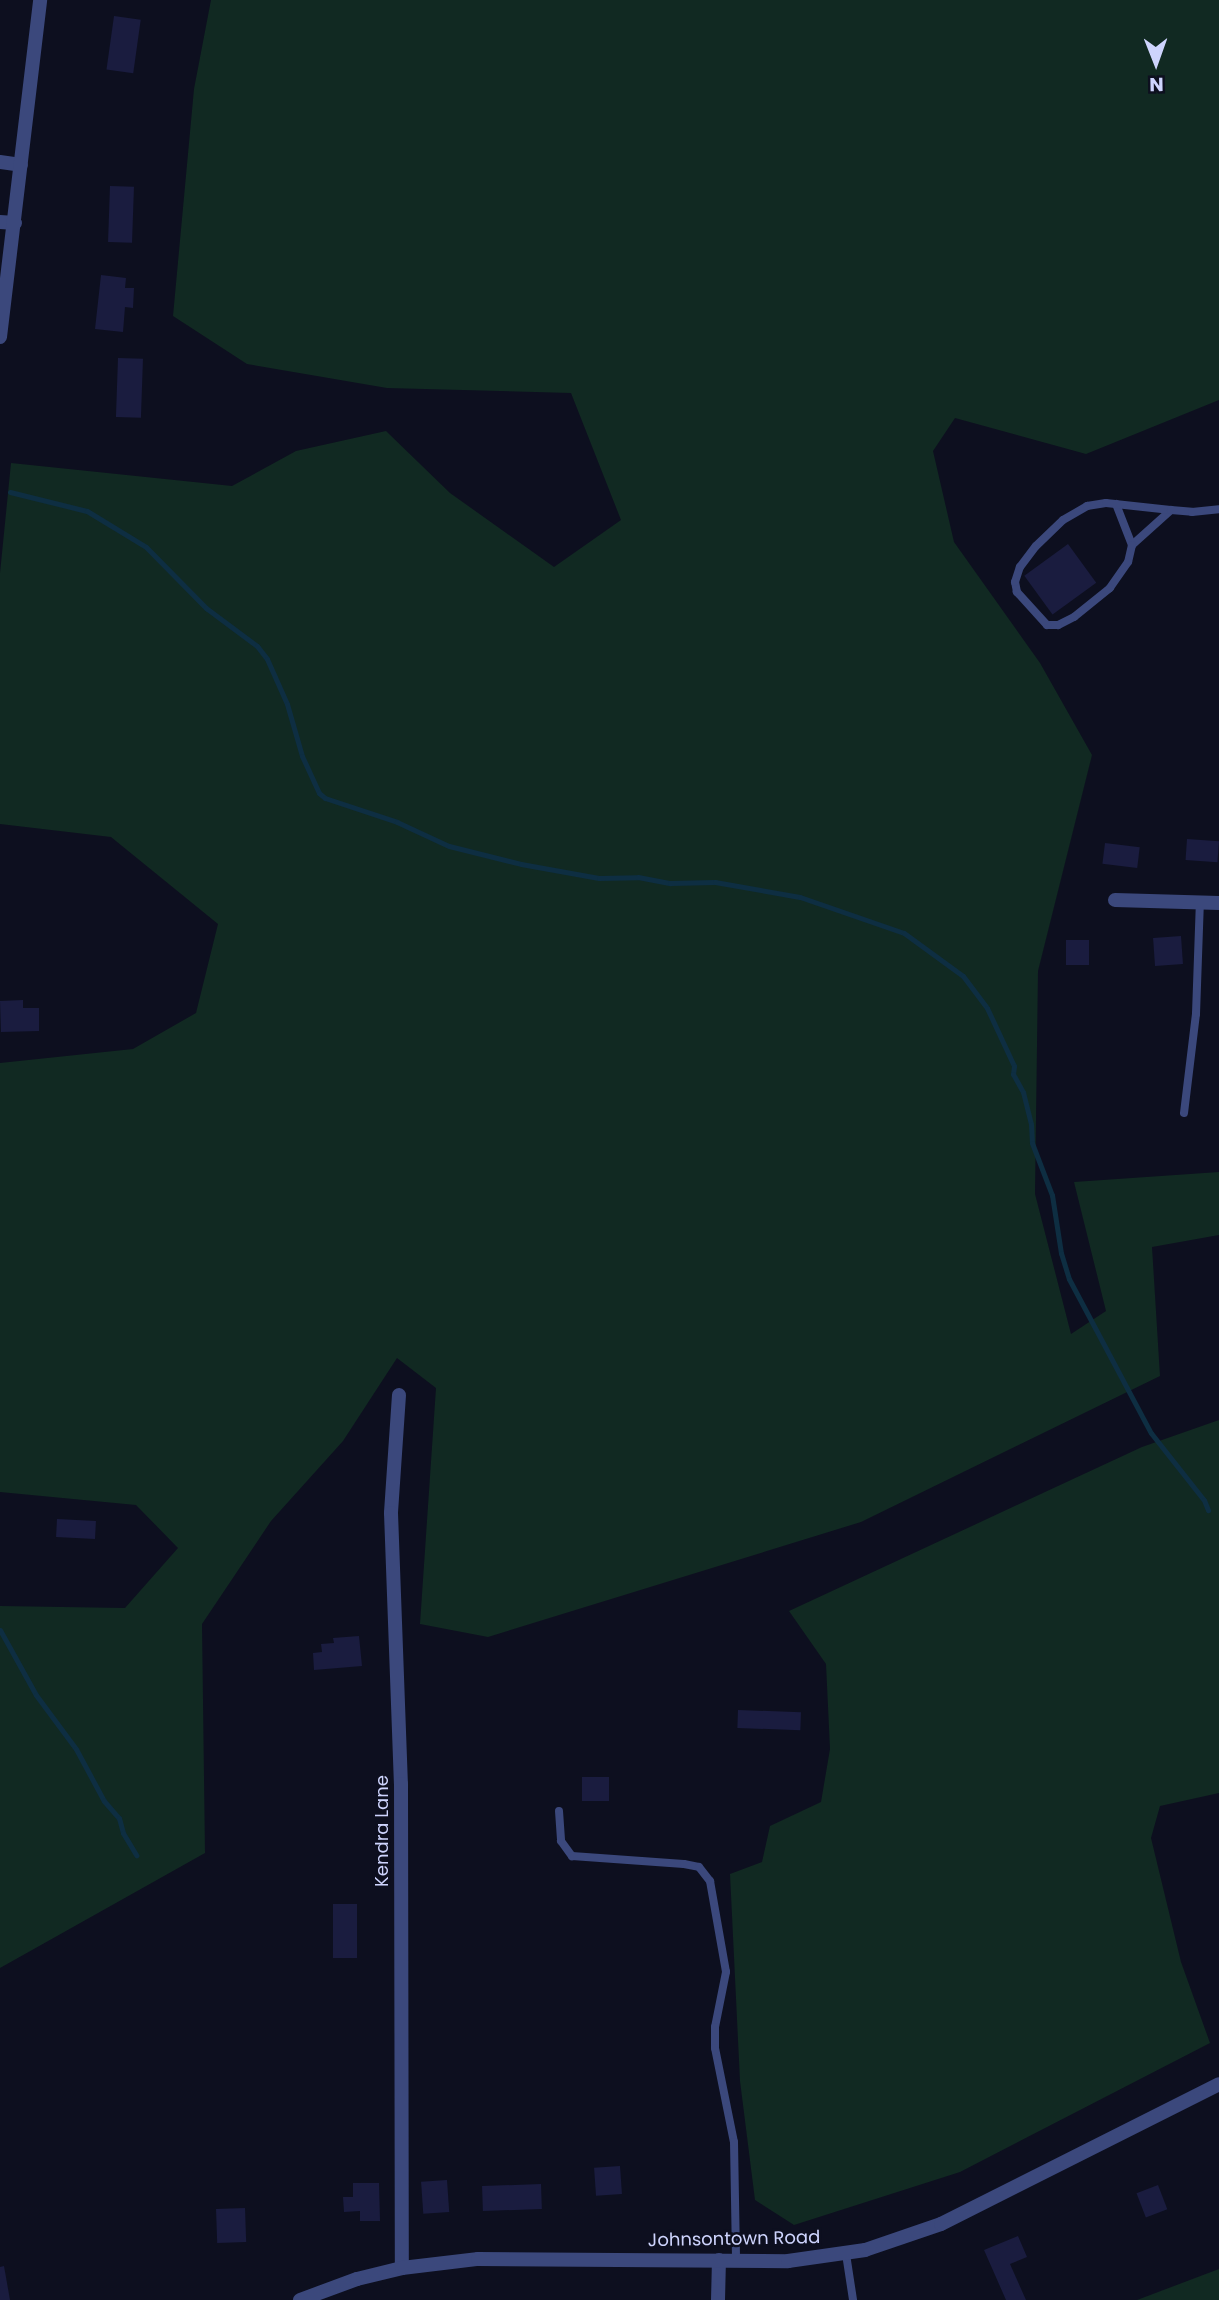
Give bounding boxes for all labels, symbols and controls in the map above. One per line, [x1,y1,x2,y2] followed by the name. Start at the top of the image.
[1121,28,1191,98] north arrow
[1149,71,1164,98] text: N
[371,1775,393,1887] street label: Kendra Lane
[648,2227,820,2251] street label: Johnsontown Road

